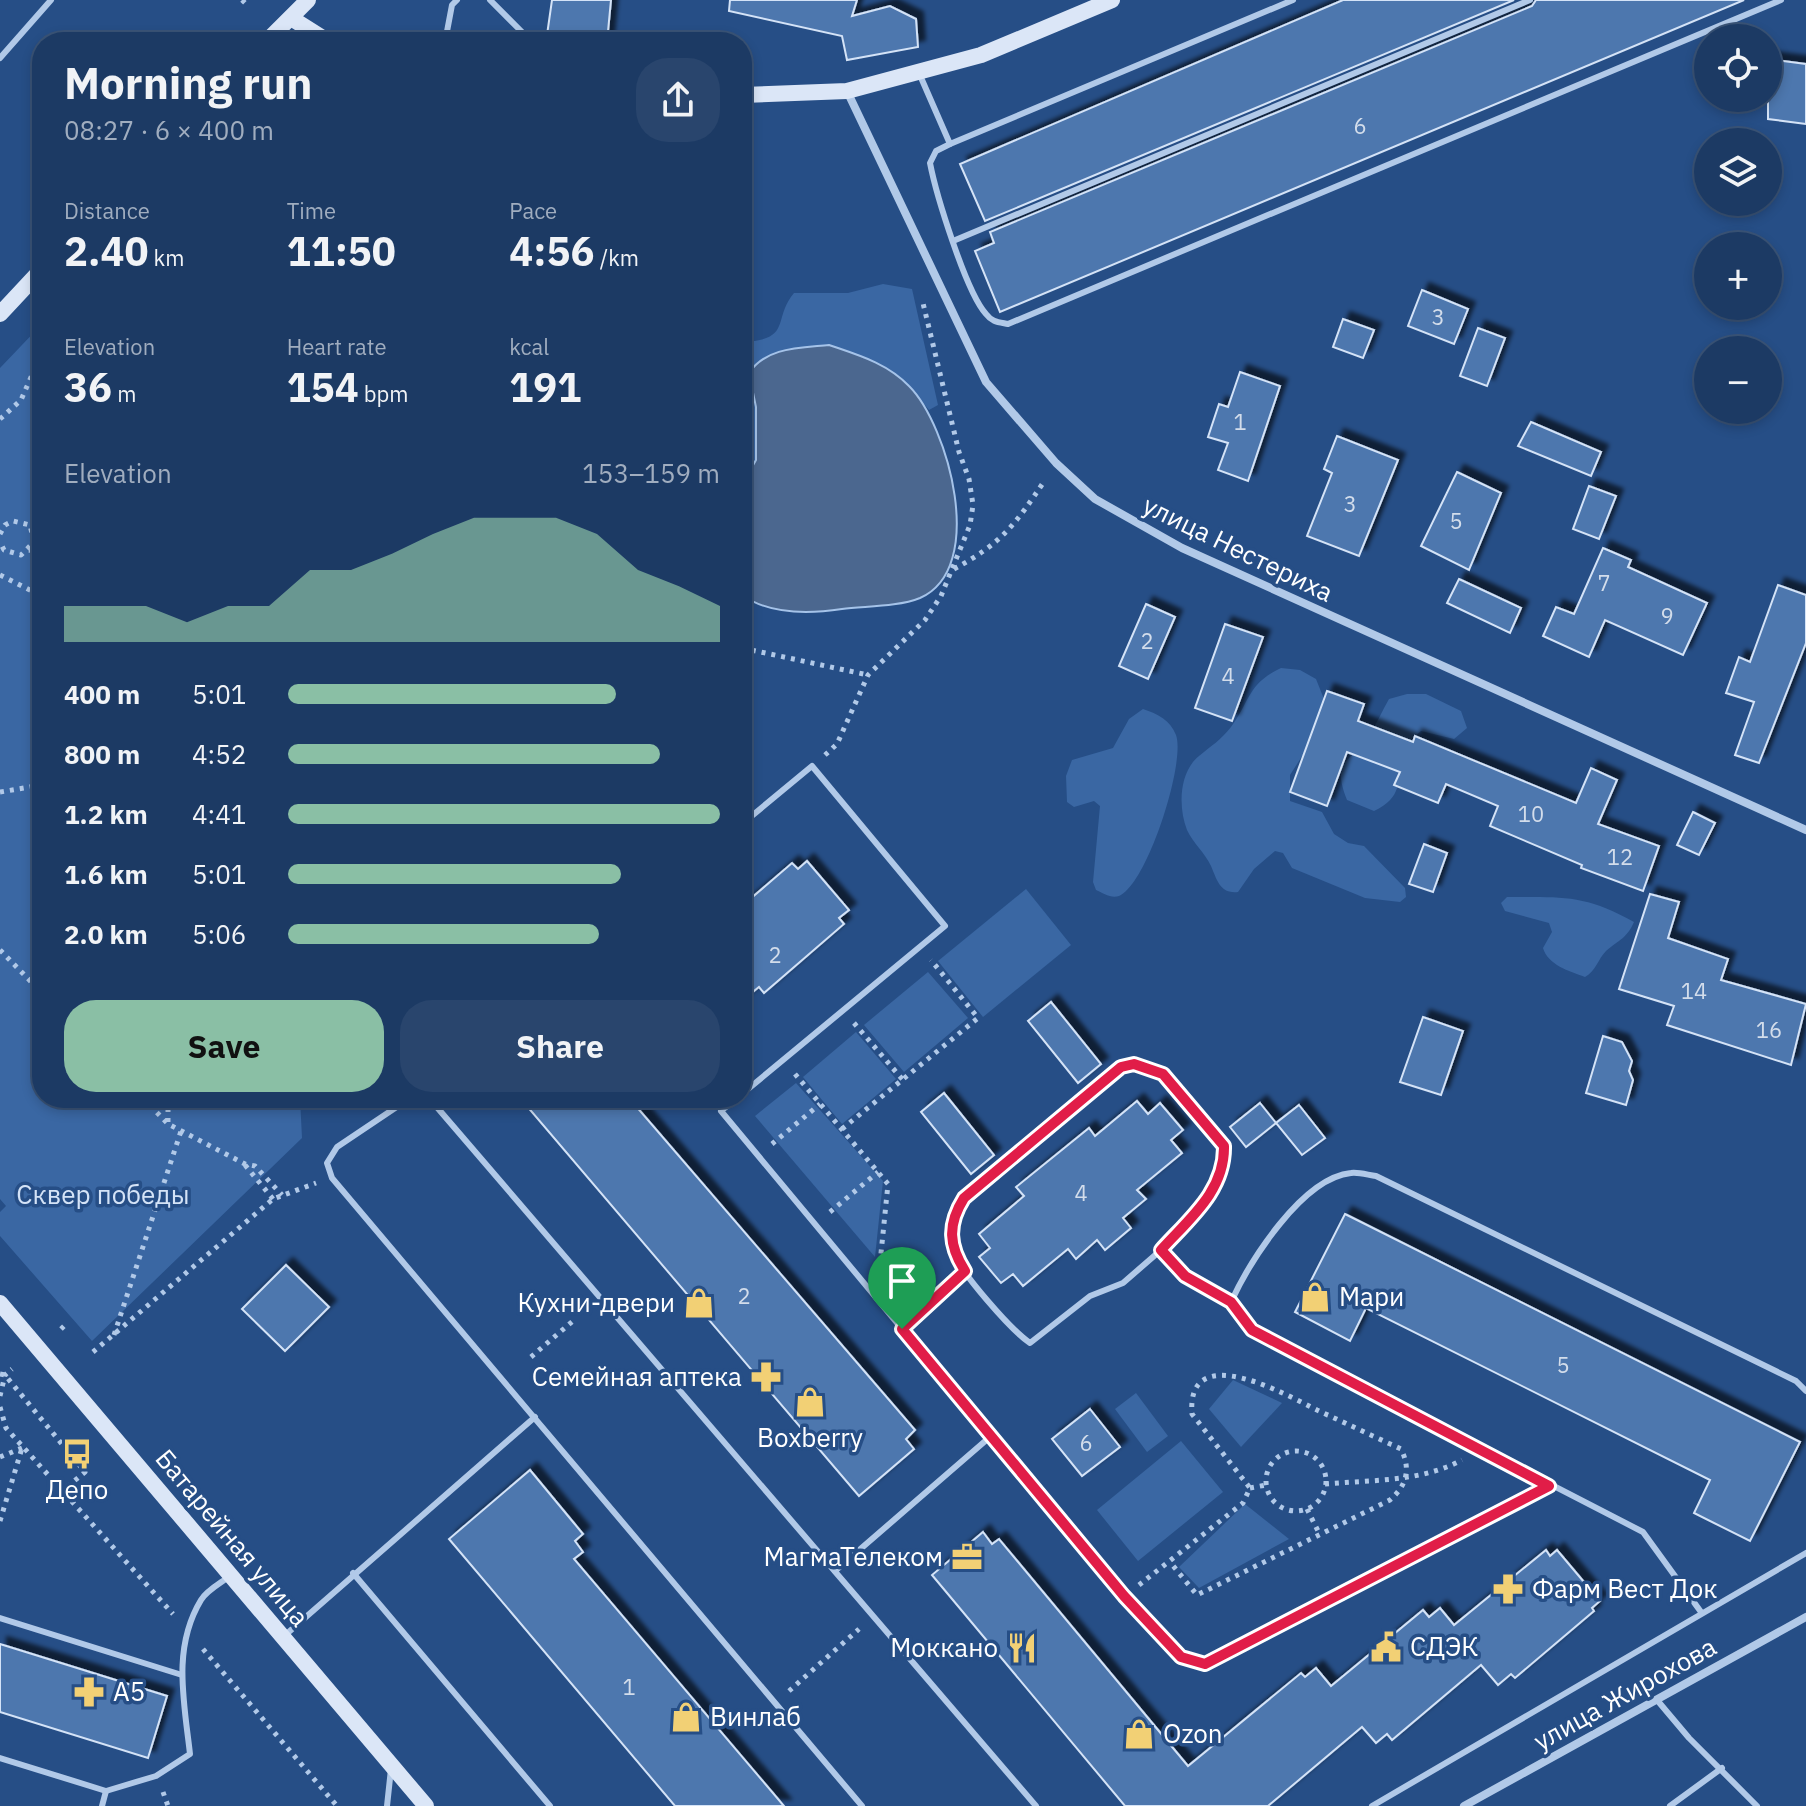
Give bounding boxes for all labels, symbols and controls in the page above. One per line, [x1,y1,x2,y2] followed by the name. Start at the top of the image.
[1694,24,1782,424] map controls
[1694,24,1782,112] button: locate
[64,54,313,111] text: Morning run
[636,58,720,142] button: share
[1353,111,1367,140] house number: 6
[64,113,274,147] text: 08:27 · 6 × 400 m
[1694,128,1782,216] button: layers
[64,196,150,225] text: Distance
[287,196,336,225] text: Time
[509,196,557,225] text: Pace
[64,225,148,277] text: 2.40
[287,225,396,277] text: 11:50
[509,225,595,277] text: 4:56
[1694,232,1782,320] button: +
[148,243,184,272] text: km
[595,243,639,272] text: /km
[1431,302,1445,331] house number: 3
[64,332,155,361] text: Elevation
[287,332,387,361] text: Heart rate
[509,332,549,361] text: kcal
[1694,336,1782,424] button: −
[64,361,112,413] text: 36
[287,361,359,413] text: 154
[509,361,581,413] text: 191
[112,379,136,408] text: m
[359,379,409,408] text: bpm
[1233,407,1247,436] house number: 1
[64,456,172,490] text: Elevation
[582,456,720,490] text: 153–159 m
[1138,487,1339,609] street label: улица Нестериха
[1343,489,1357,518] house number: 3
[1449,506,1463,535] house number: 5
[1597,568,1611,597] house number: 7
[1660,601,1674,630] house number: 9
[1140,626,1154,655] house number: 2
[1221,661,1235,690] house number: 4
[64,677,140,711] text: 400 m
[192,677,246,711] text: 5:01
[64,737,140,771] text: 800 m
[192,737,246,771] text: 4:52
[64,797,148,831] text: 1.2 km
[192,797,246,831] text: 4:41
[1518,799,1544,828] house number: 10
[1607,842,1633,871] house number: 12
[64,857,148,891] text: 1.6 km
[192,857,246,891] text: 5:01
[64,917,148,951] text: 2.0 km
[192,917,246,951] text: 5:06
[768,940,782,969] house number: 2
[1681,976,1707,1005] house number: 14
[64,1000,384,1092] button: Save
[400,1000,720,1092] button: Share
[1756,1015,1782,1044] house number: 16
[16,1177,190,1211] park label: Сквер победы
[1074,1178,1088,1207] house number: 4
[868,1247,936,1329] pin
[880,1259,924,1303] icon: arrive
[1339,1279,1404,1313] place label: Мари
[1298,1280,1332,1314] shop icon: Мари
[737,1281,751,1310] house number: 2
[518,1285,675,1319] place label: Кухни-двери
[682,1286,716,1320] shop icon: Кухни-двери
[1556,1350,1570,1379] house number: 5
[532,1359,742,1393] place label: Семейная аптека
[749,1360,783,1394] pharmacy icon: Семейная аптека
[793,1385,827,1419] shop icon: Boxberry
[757,1420,863,1454] place label: Boxberry
[1079,1428,1093,1457] house number: 6
[60,1437,94,1471] bus stop icon: Депо
[149,1442,317,1633] street label: Батарейная улица
[46,1472,108,1506] place label: Депо
[764,1539,943,1573] place label: МагмаТелеком
[950,1540,984,1574] office icon: МагмаТелеком
[1532,1571,1718,1605] place label: Фарм Вест Док
[1491,1572,1525,1606] pharmacy icon: Фарм Вест Док
[1410,1629,1479,1663] place label: СДЭК
[1527,1629,1722,1757] street label: улица Жирохова
[890,1630,998,1664] place label: Моккано
[1369,1630,1403,1664] public building icon: СДЭК
[1005,1631,1039,1665] restaurant icon: Моккано
[622,1672,636,1701] house number: 1
[113,1674,145,1708] place label: А5
[72,1675,106,1709] pharmacy icon: А5
[710,1699,801,1733] place label: Винлаб
[669,1700,703,1734] shop icon: Винлаб
[1163,1716,1223,1750] place label: Ozon
[1122,1717,1156,1751] shop icon: Ozon

